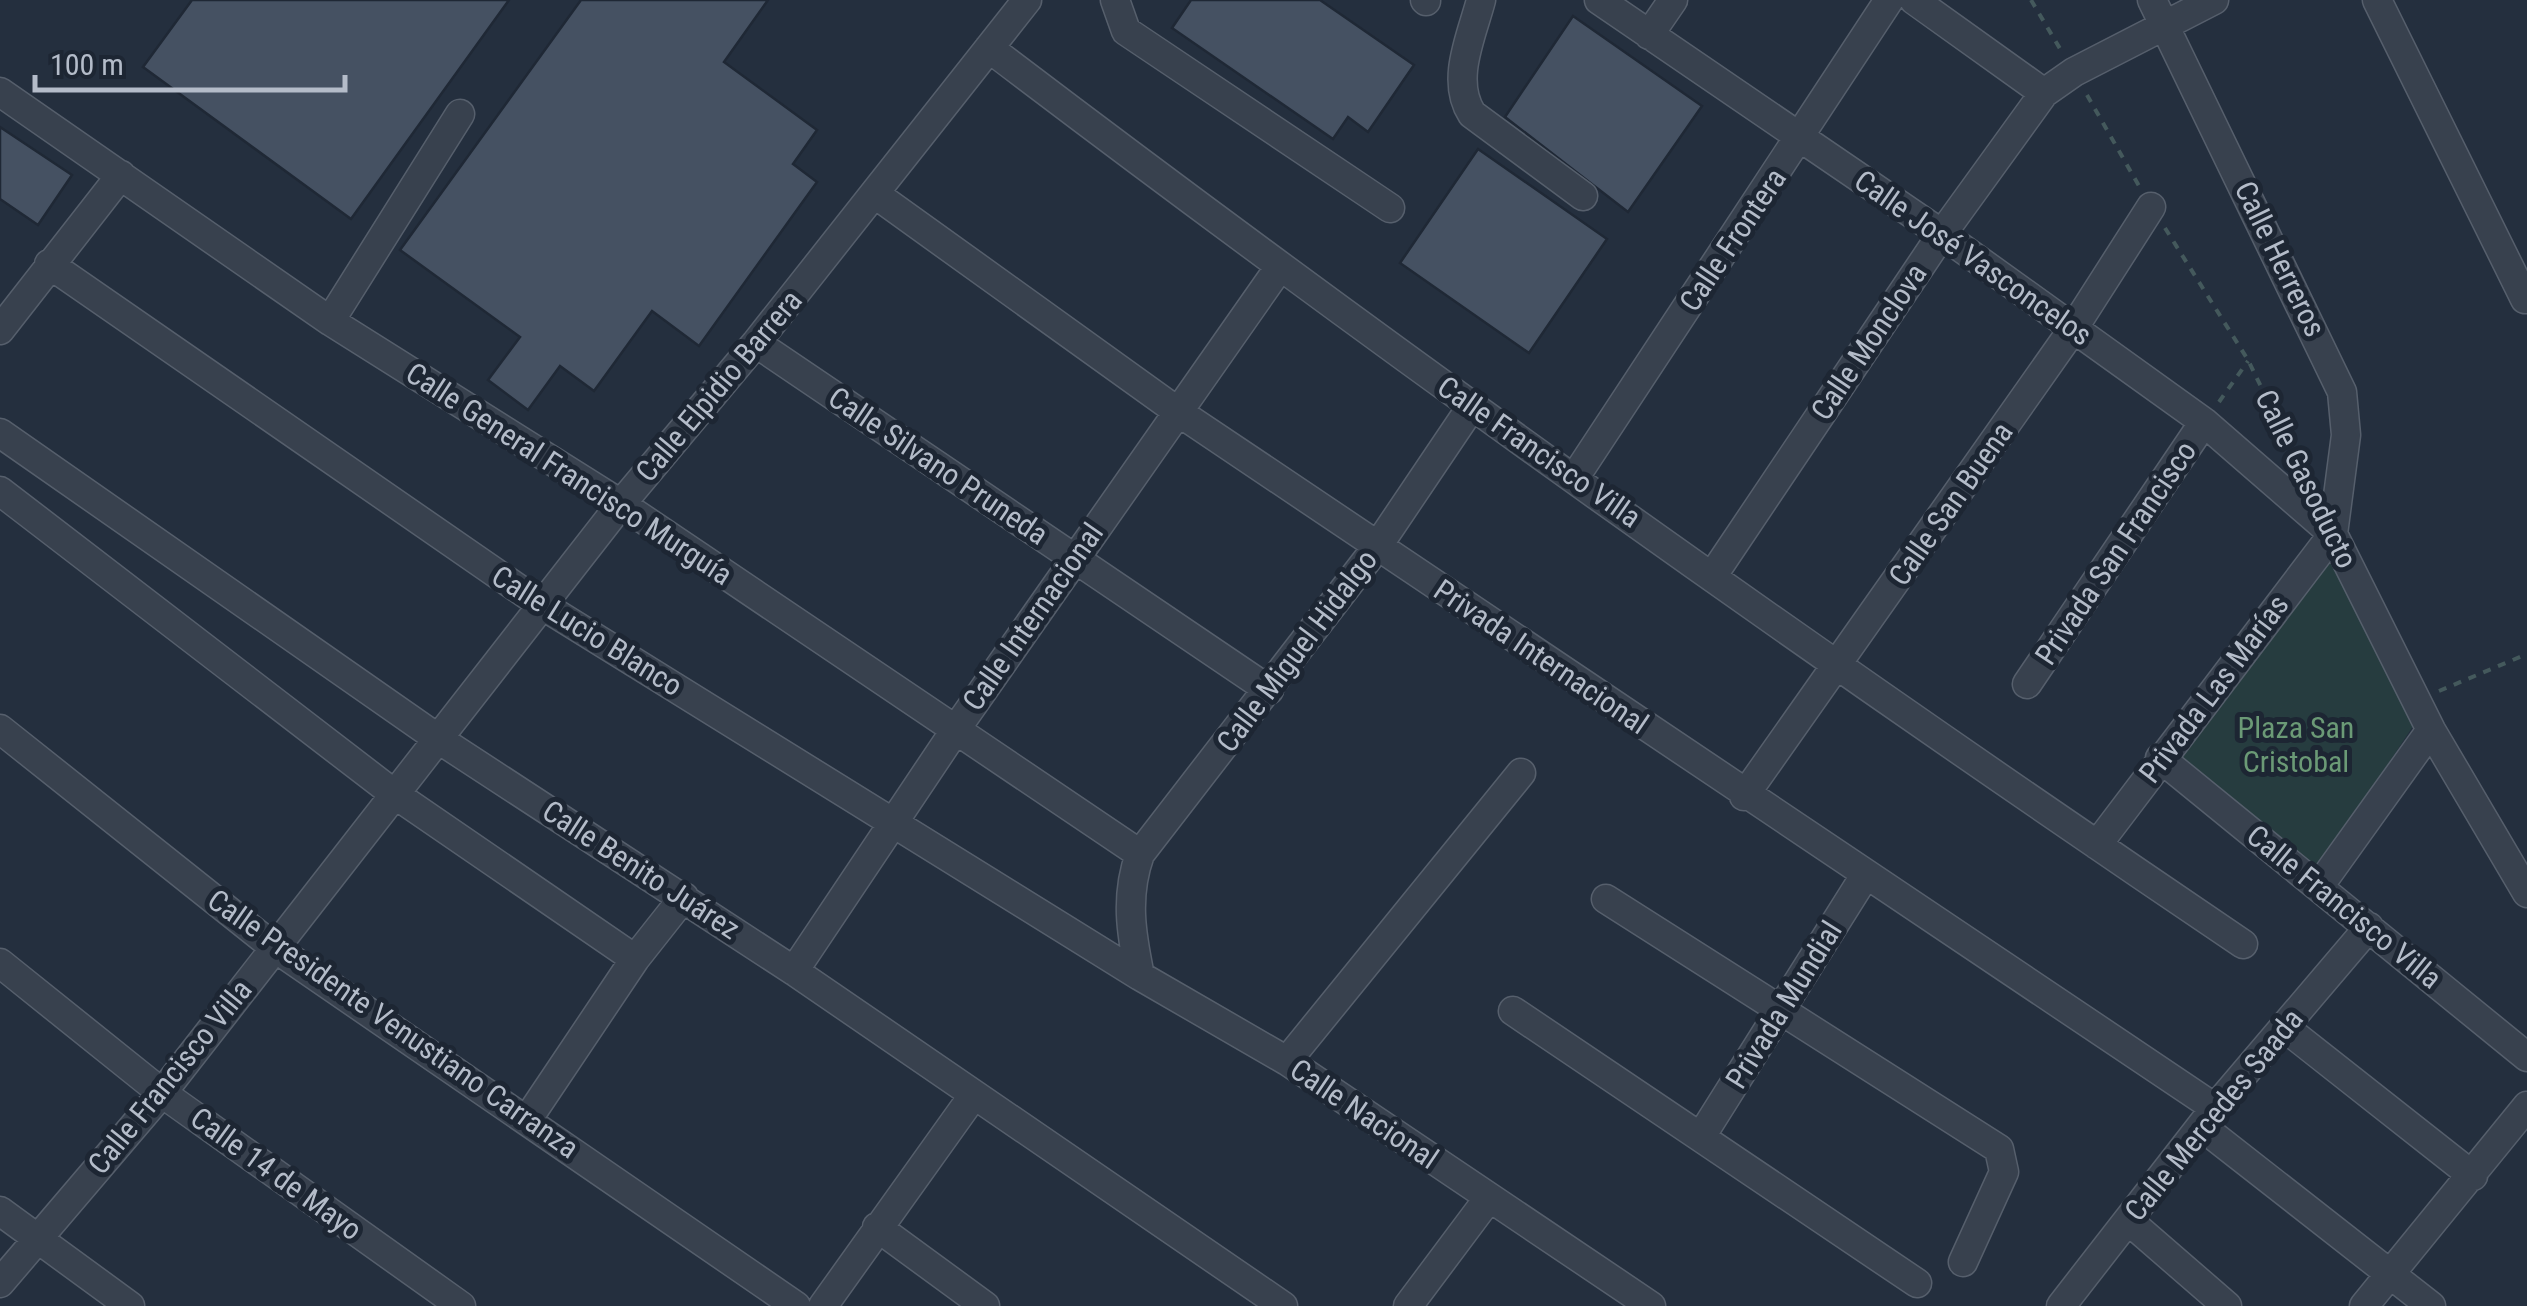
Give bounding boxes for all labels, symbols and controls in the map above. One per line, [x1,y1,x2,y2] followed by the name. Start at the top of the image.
[35,30,345,92] scale bar
[50,47,124,82] text: 100 m
[1672,162,1793,318] street label: Calle Frontera
[1848,163,2099,353] street label: Calle José Vasconcelos
[2228,175,2333,342] street label: Calle Herreros
[1803,257,1934,427] street label: Calle Monclova
[628,283,809,488] street label: Calle Elpidio Barrera
[400,355,739,592] street label: Calle General Francisco Murguía
[1431,369,1647,535] street label: Calle Francisco Villa
[822,379,1055,552] street label: Calle Silvano Pruneda
[2248,384,2365,574] street label: Calle Gasoducto
[1881,415,2020,592] street label: Calle San Buena
[2028,434,2203,671] street label: Privada San Francisco
[955,516,1110,717] street label: Calle Internacional
[1209,543,1384,759] street label: Calle Miguel Hidalgo
[486,558,689,703] street label: Calle Lucio Blanco
[1428,572,1655,741] street label: Privada Internacional
[2132,588,2296,790] street label: Privada Las Marías
[2238,710,2354,779] park label: Plaza San Cristobal
[536,793,746,946] street label: Calle Benito Juárez
[2240,818,2448,996] street label: Calle Francisco Villa
[201,882,585,1165] street label: Calle Presidente Venustiano Carranza
[1718,915,1849,1095] street label: Privada Mundial
[81,973,259,1181] street label: Calle Francisco Villa
[2117,1002,2310,1228] street label: Calle Mercedes Saada
[1284,1051,1445,1176] street label: Calle Nacional
[184,1100,369,1247] street label: Calle 14 de Mayo

